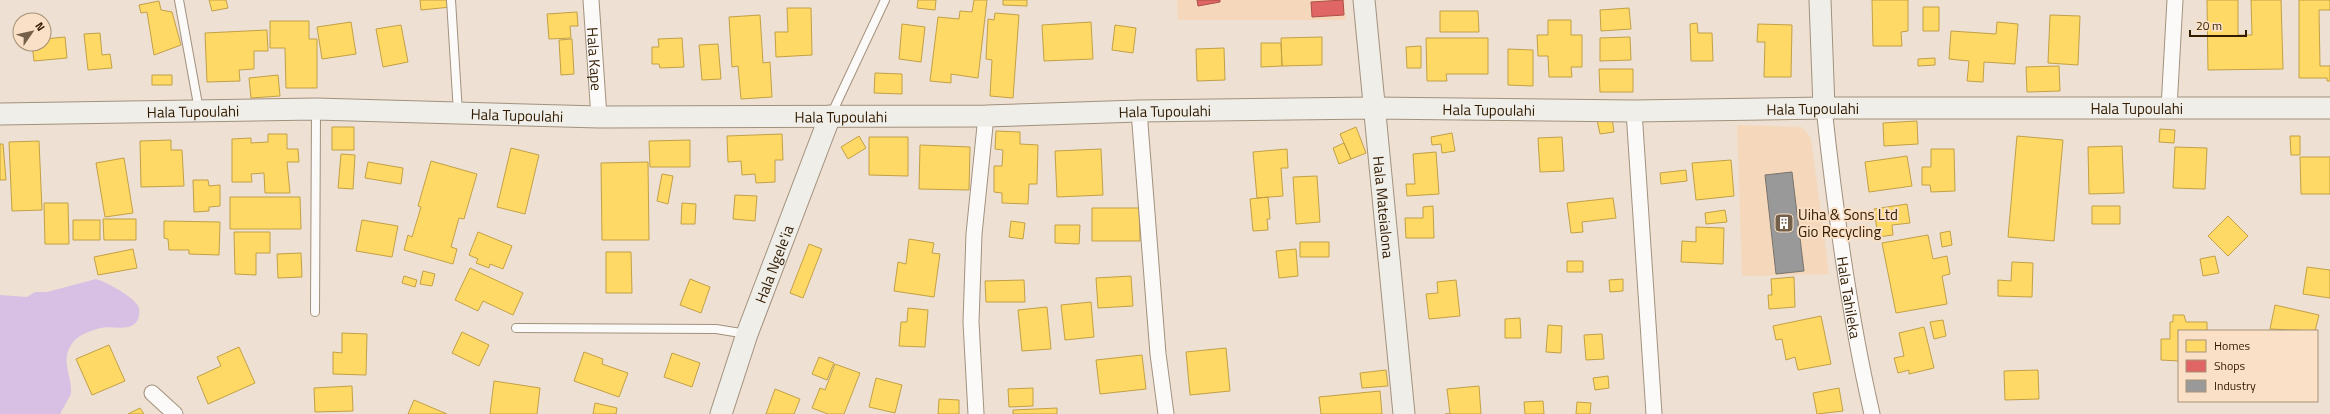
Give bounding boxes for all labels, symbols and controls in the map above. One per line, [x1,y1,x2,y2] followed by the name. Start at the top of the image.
[12,12,52,52] north arrow
[2190,12,2246,38] scale bar
[2196,16,2222,35] text: 20 m
[32,19,49,34] text: N
[581,26,609,91] street label: Hala Kape
[1442,97,1535,121] street label: Hala Tupoulahi
[1766,97,1859,120] street label: Hala Tupoulahi
[2090,97,2183,120] street label: Hala Tupoulahi
[146,99,239,123] street label: Hala Tupoulahi
[1118,99,1211,123] street label: Hala Tupoulahi
[470,102,564,127] street label: Hala Tupoulahi
[794,105,887,128] street label: Hala Tupoulahi
[1368,155,1400,260] street label: Hala Mateialona
[1798,203,1898,243] place label: Uiha & Sons Ltd Gio Recycling
[1773,212,1795,234] building icon: Uiha & Sons Ltd Gio Recycling
[748,221,799,306] street label: Hala Ngele'ia
[1831,255,1868,341] street label: Hala Tahileka
[2178,330,2318,402] legend
[2214,336,2250,355] text: Homes
[2214,356,2246,375] text: Shops
[2214,376,2256,395] text: Industry

